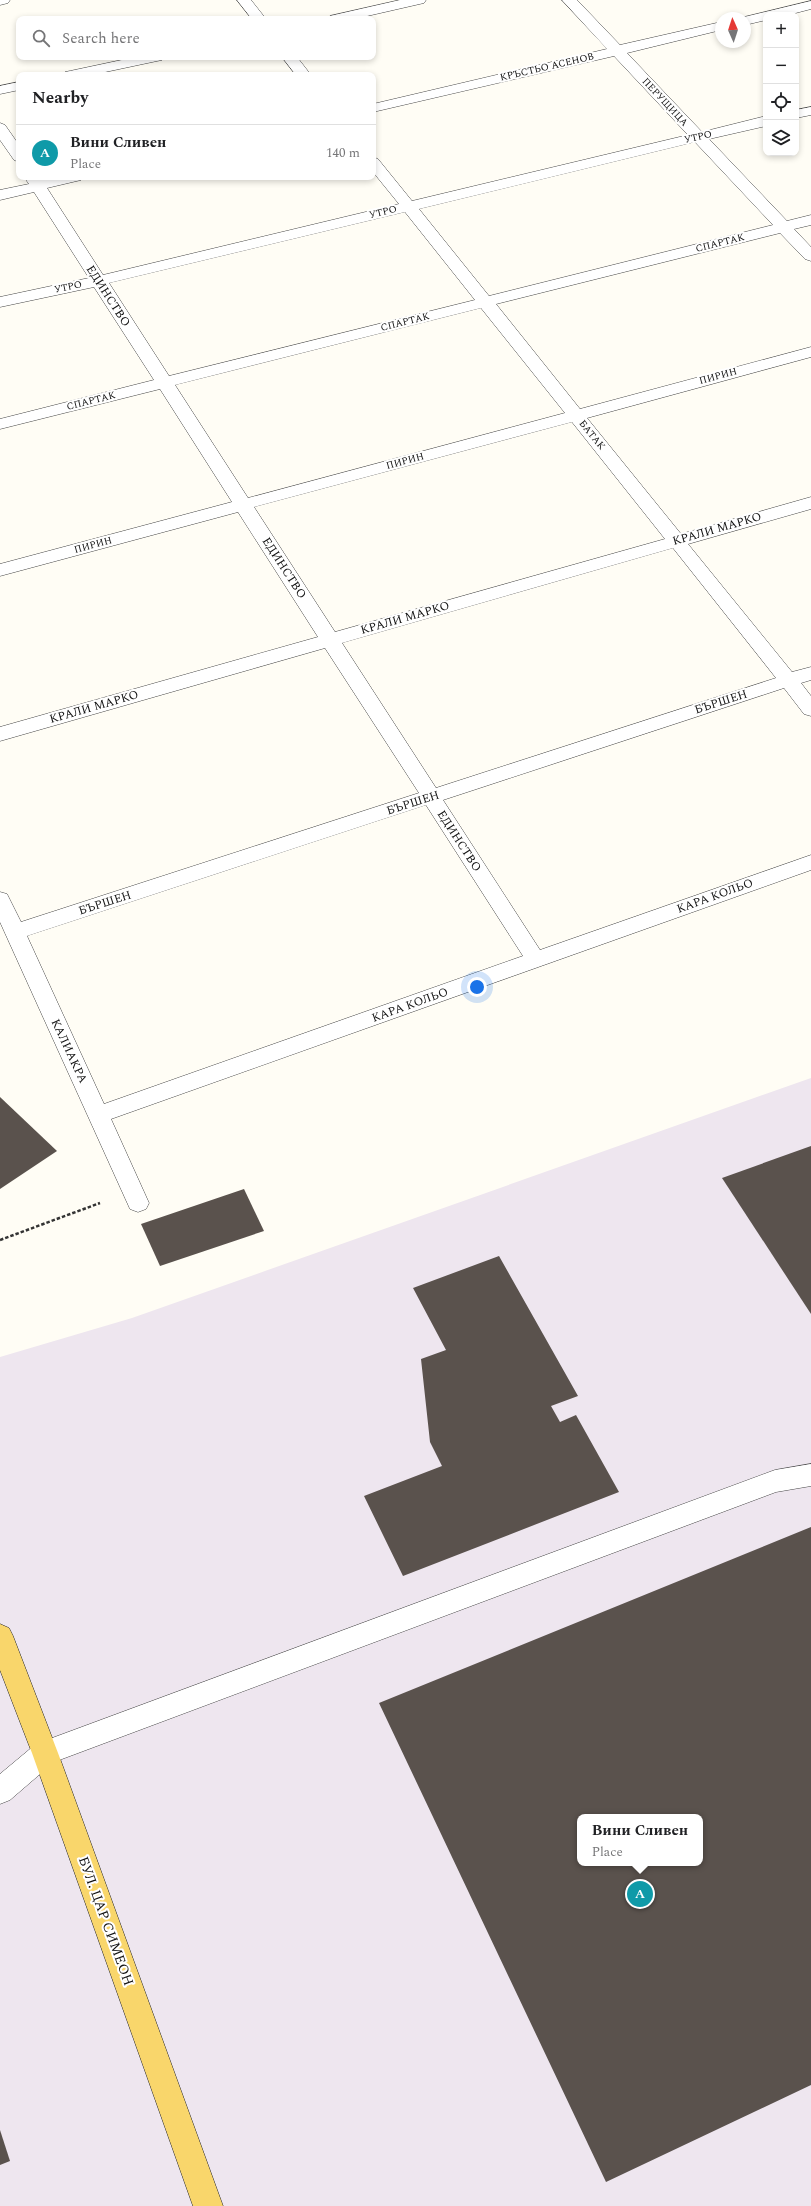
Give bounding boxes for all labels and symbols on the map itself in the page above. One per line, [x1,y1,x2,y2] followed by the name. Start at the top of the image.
[715,12,751,48] north arrow
[498,48,596,86] street label: КРЪСТЬО АСЕНОВ
[638,74,692,130] street label: ПЕРУЩИЦА
[683,126,713,148] street label: УТРО
[367,201,399,223] street label: УТРО
[694,229,747,257] street label: СПАРТАК
[81,261,135,331] street label: ЕДИНСТВО
[53,276,83,298] street label: УТРО
[379,308,432,336] street label: СПАРТАК
[697,363,739,389] street label: ПИРИН
[65,387,118,415] street label: СПАРТАК
[575,416,610,454] street label: БАТАК
[384,448,426,474] street label: ПИРИН
[670,507,764,551] street label: КРАЛИ МАРКО
[72,532,114,558] street label: ПИРИН
[257,533,311,603] street label: ЕДИНСТВО
[358,596,452,640] street label: КРАЛИ МАРКО
[47,685,141,729] street label: КРАЛИ МАРКО
[692,685,750,719] street label: БЪРШЕН
[384,786,442,820] street label: БЪРШЕН
[432,806,486,876] street label: ЕДИНСТВО
[674,873,756,919] street label: КАРА КОЛЬО
[76,886,134,920] street label: БЪРШЕН
[467,977,487,997] your location
[369,982,451,1028] street label: КАРА КОЛЬО
[46,1016,92,1086] street label: КАЛИАКРА
[73,1853,139,1989] street label: БУЛ. ЦАР СИМЕОН
[627,1879,653,1909] pin: A

